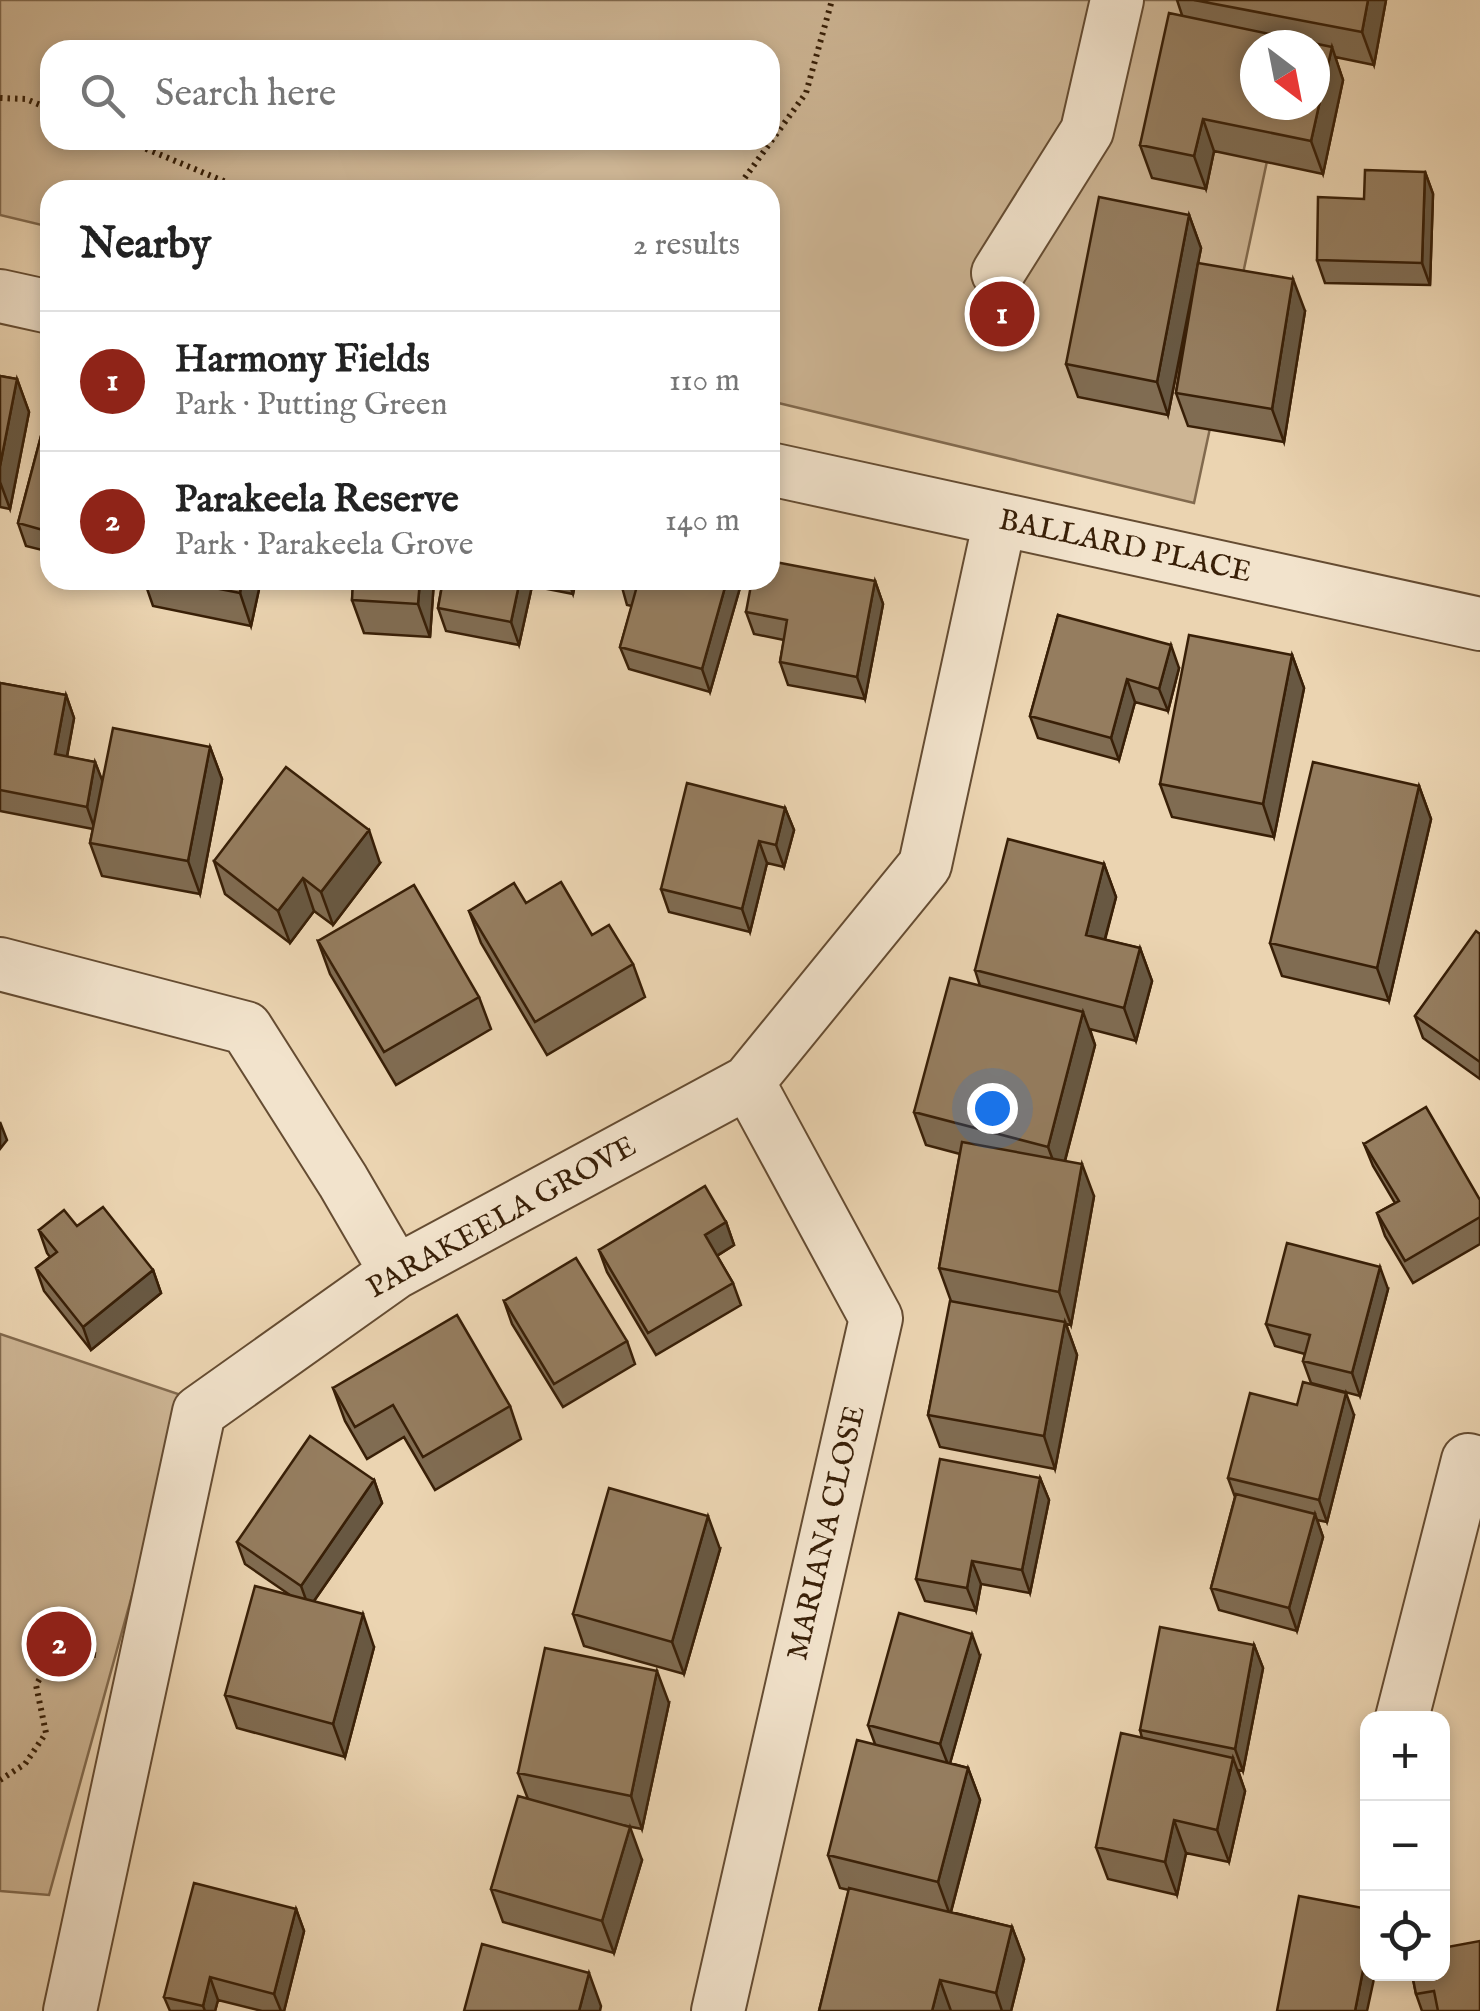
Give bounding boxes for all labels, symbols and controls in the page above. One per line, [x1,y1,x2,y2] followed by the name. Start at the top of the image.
[1240,30,1330,120] north arrow
[40,40,780,150] search box
[75,68,130,123] icon: search
[155,71,336,119] text: Search here
[80,219,211,272] text: Nearby
[633,225,740,266] text: 2 results
[970,276,1034,352] pin: 1
[175,337,430,385] text: Harmony Fields
[107,361,118,402] text: 1
[669,361,740,402] text: 110 m
[175,385,448,426] text: Park · Putting Green
[175,477,459,525] text: Parakeela Reserve
[105,501,120,542] text: 2
[665,501,740,542] text: 140 m
[995,502,1255,592] street label: BALLARD PLACE
[175,525,473,566] text: Park · Parakeela Grove
[967,1083,1018,1134] your location
[361,1128,643,1308] street label: PARAKEELA GROVE
[779,1402,875,1664] street label: MARIANA CLOSE
[27,1606,92,1682] pin: 2
[1360,1711,1450,1981] map controls
[1360,1711,1450,1801] button: +
[1360,1801,1450,1891] button: −
[1360,1891,1450,1981] button: locate

